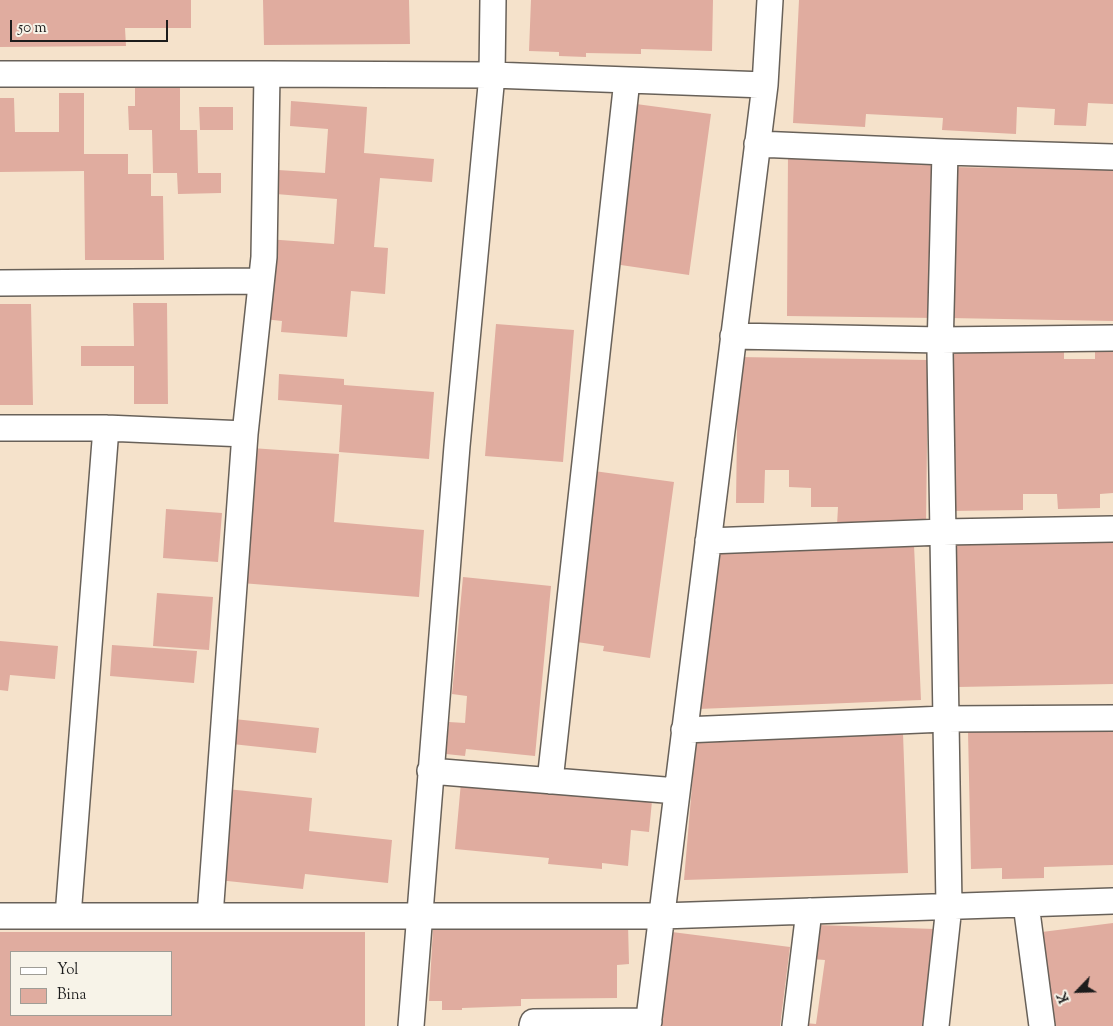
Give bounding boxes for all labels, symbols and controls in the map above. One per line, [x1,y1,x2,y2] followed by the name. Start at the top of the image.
[12,10,170,42] scale bar
[18,18,47,39] text: 50 m
[10,951,172,1016] legend
[57,960,79,981] text: Yol
[1053,966,1103,1016] north arrow
[57,985,87,1006] text: Bina
[1053,988,1075,1006] text: K

